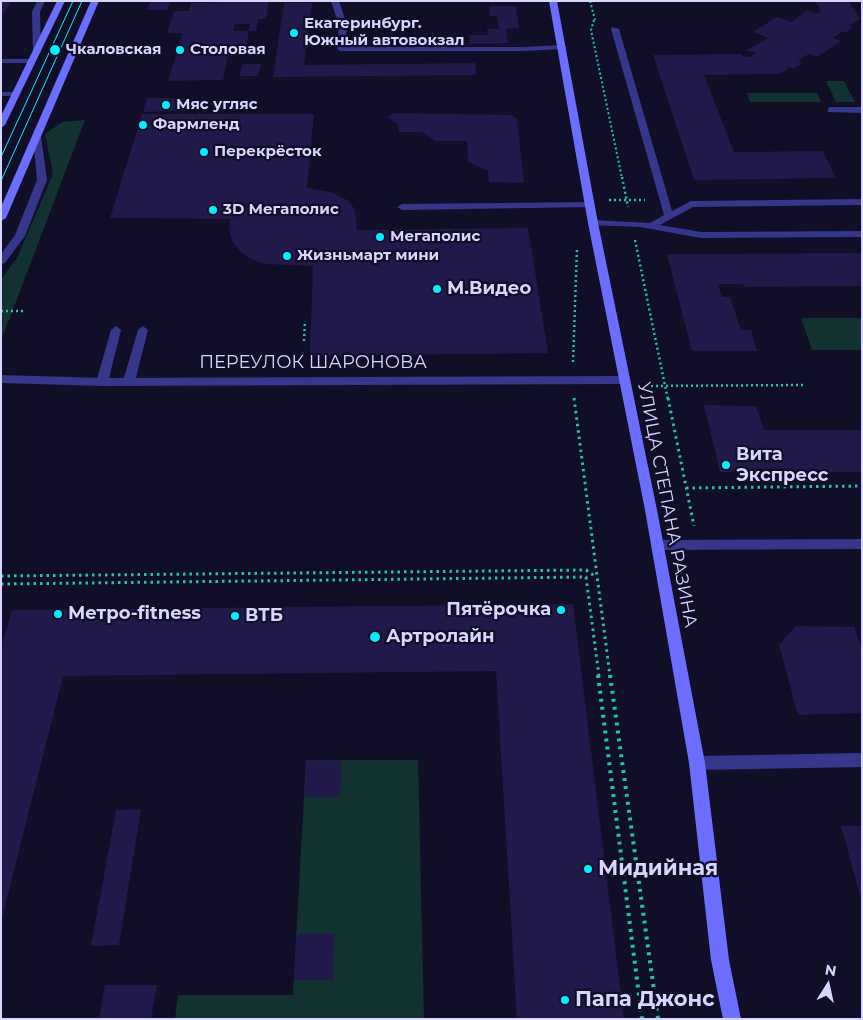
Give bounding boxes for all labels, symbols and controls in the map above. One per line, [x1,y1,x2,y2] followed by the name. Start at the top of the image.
[304,15,464,50] place label: Екатеринбург. Южный автовокзал
[288,27,300,39] marker: Екатеринбург. Южный автовокзал
[66,41,161,59] place label: Чкаловская
[190,41,266,59] place label: Столовая
[48,43,62,57] marker: Чкаловская
[174,44,186,56] marker: Столовая
[176,96,258,114] place label: Мяс угляс
[160,99,172,111] marker: Мяс угляс
[153,116,240,134] place label: Фармленд
[137,119,149,131] marker: Фармленд
[214,143,322,161] place label: Перекрёсток
[198,146,210,158] marker: Перекрёсток
[223,201,339,219] place label: 3D Мегаполис
[207,204,219,216] marker: 3D Мегаполис
[390,228,480,246] place label: Мегаполис
[374,231,386,243] marker: Мегаполис
[297,247,439,265] place label: Жизньмарт мини
[281,250,293,262] marker: Жизньмарт мини
[447,278,531,300] place label: М.Видео
[431,283,443,295] marker: М.Видео
[199,352,427,374] street label: ПЕРЕУЛОК ШАРОНОВА
[633,380,701,630] street label: УЛИЦА СТЕПАНА РАЗИНА
[736,444,828,486] place label: Вита Экспресс
[720,459,732,471] marker: Вита Экспресс
[446,599,551,621] place label: Пятёрочка
[68,603,201,625] place label: Метро-fitness
[555,604,567,616] marker: Пятёрочка
[245,605,283,627] place label: ВТБ
[52,608,64,620] marker: Метро-fitness
[229,610,241,622] marker: ВТБ
[386,626,494,648] place label: Артролайн
[368,630,382,644] marker: Артролайн
[598,856,718,882] place label: Мидийная
[582,863,594,875] marker: Мидийная
[803,960,853,1010] north arrow
[823,960,838,980] text: N
[575,987,715,1013] place label: Папа Джонс
[559,994,571,1006] marker: Папа Джонс

